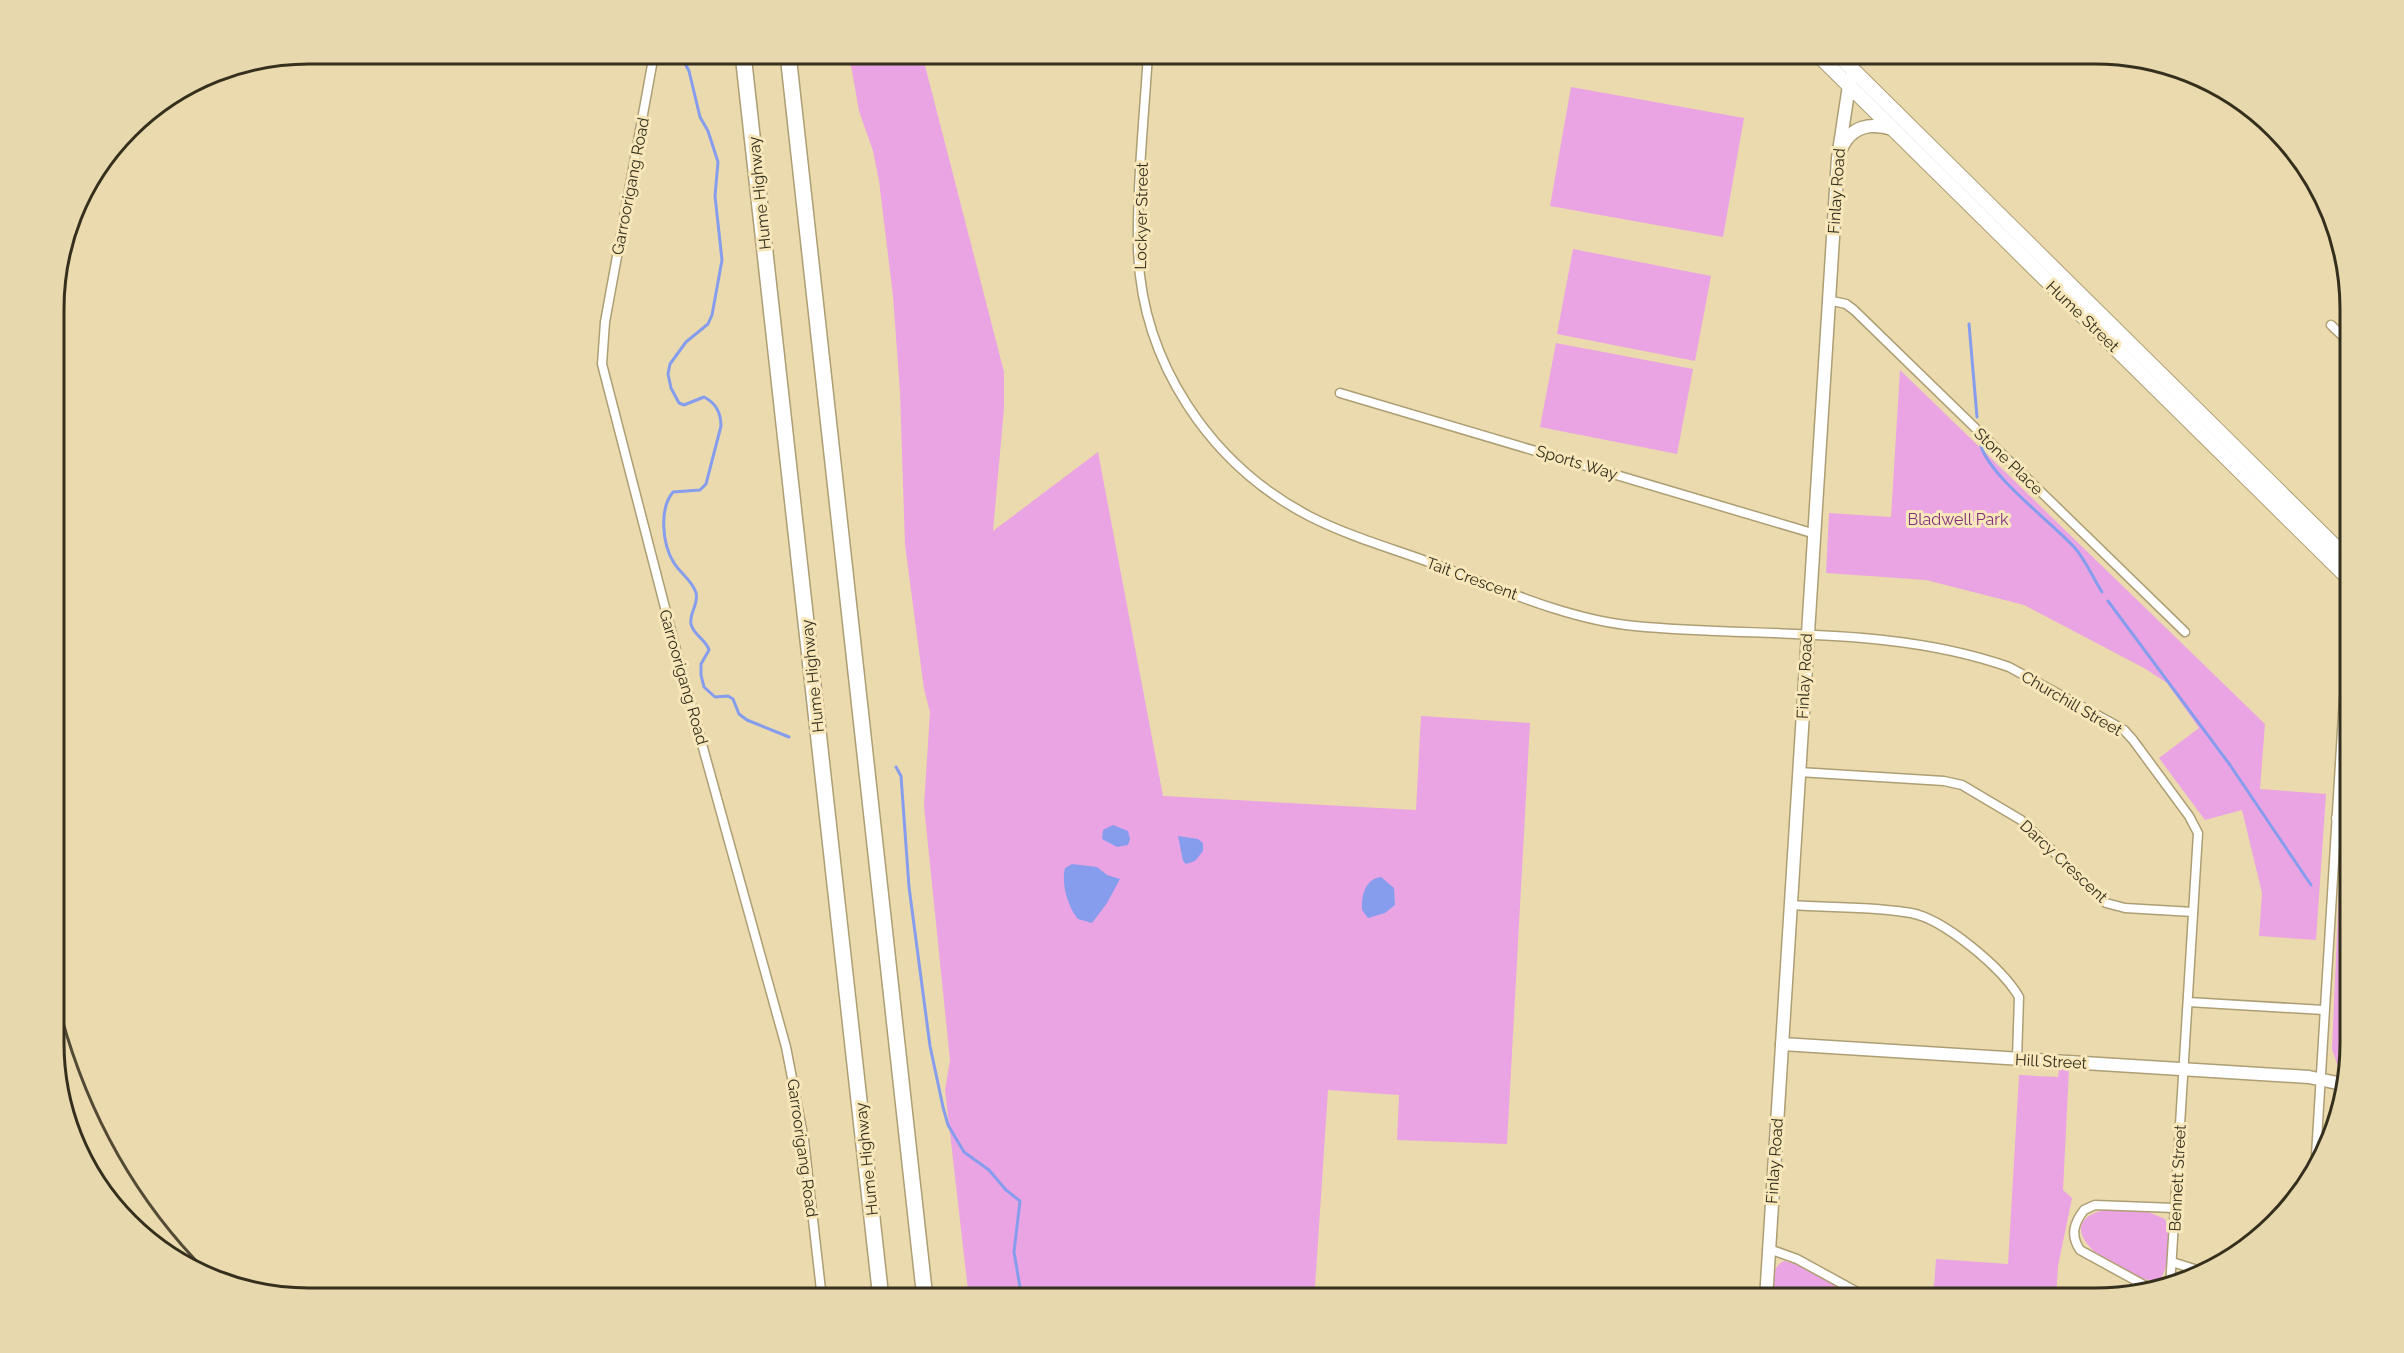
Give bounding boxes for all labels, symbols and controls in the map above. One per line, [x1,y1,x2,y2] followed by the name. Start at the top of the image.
[608,116,653,256] street label: Garroorigang Road
[744,135,775,251] street label: Hume Highway
[1824,148,1849,234] street label: Finlay Road
[1131,162,1152,270] street label: Lockyer Street
[2042,277,2123,356] street label: Hume Street
[1970,424,2047,499] street label: Stone Place
[1534,441,1620,484] street label: Sports Way
[1908,510,2009,529] park label: Bladwell Park
[1424,553,1521,604] street label: Tait Crescent
[655,607,712,747] street label: Garroorigang Road
[797,618,828,734] street label: Hume Highway
[1793,633,1816,719] street label: Finlay Road
[2018,667,2126,740] street label: Churchill Street
[2016,816,2112,907] street label: Darcy Crescent
[2015,1050,2088,1073] street label: Hill Street
[783,1078,822,1219] street label: Garroorigang Road
[851,1101,882,1217] street label: Hume Highway
[1762,1118,1787,1204] street label: Finlay Road
[2165,1123,2190,1232] street label: Bennett Street

